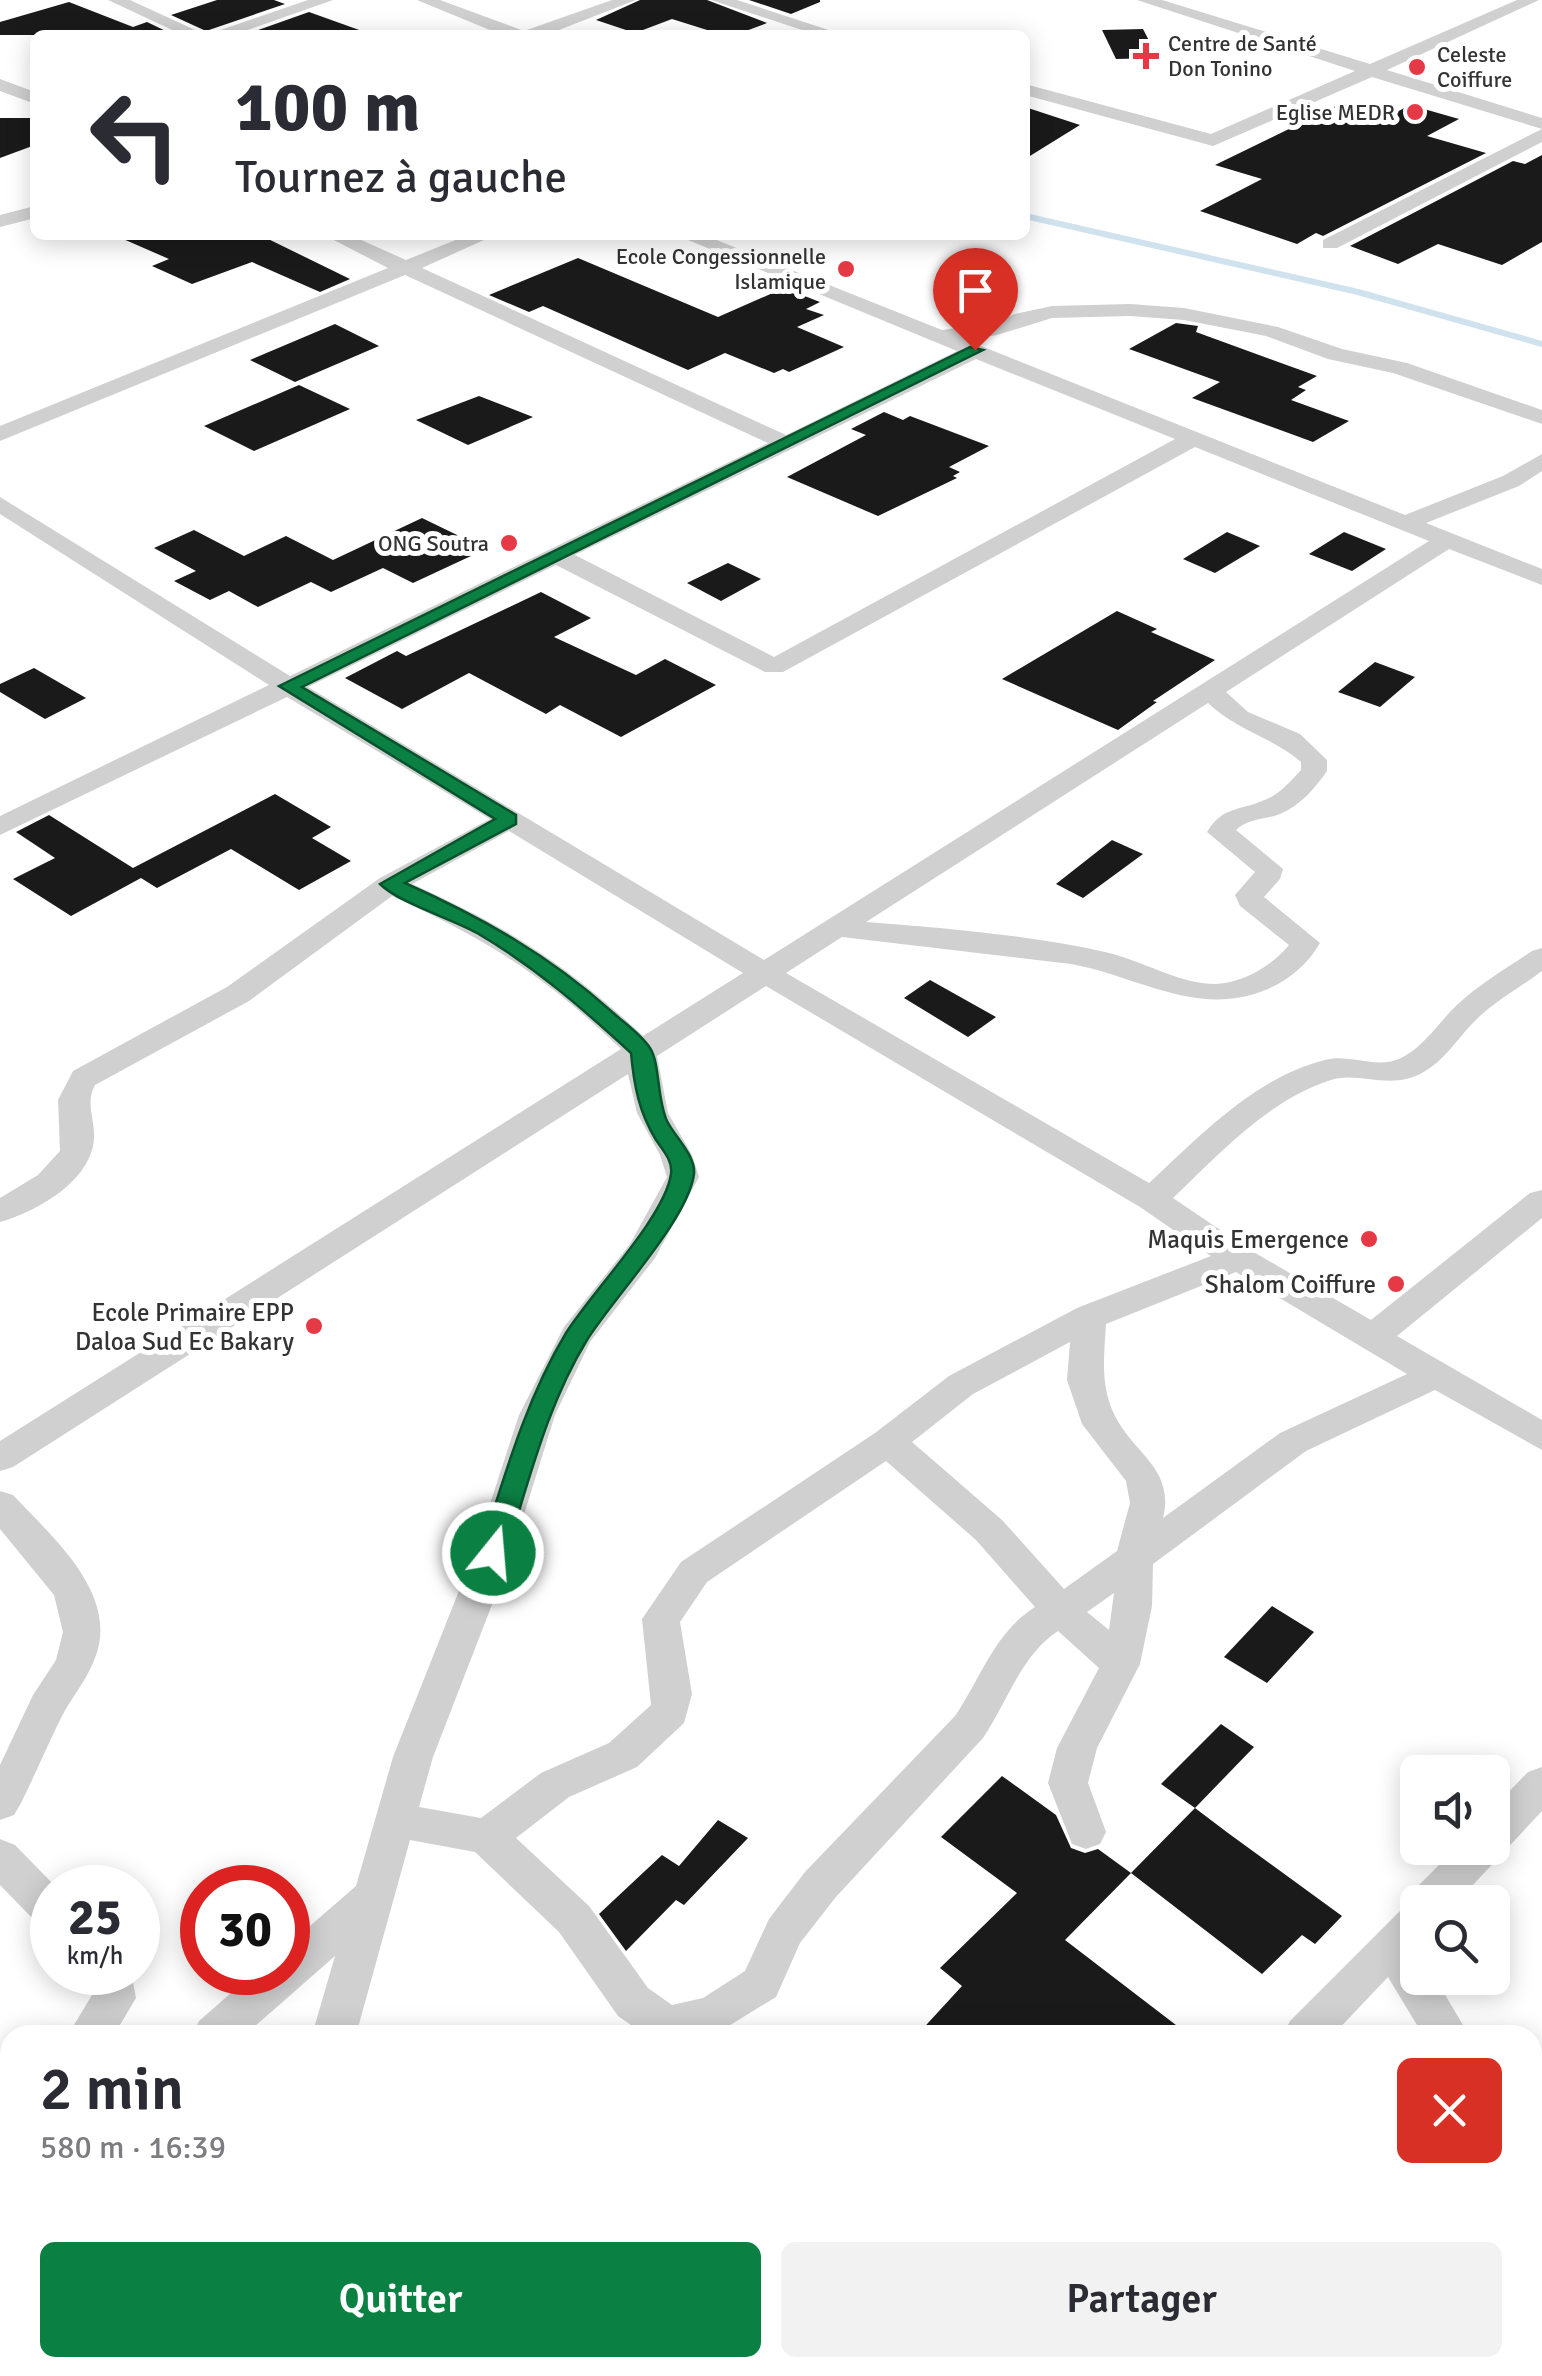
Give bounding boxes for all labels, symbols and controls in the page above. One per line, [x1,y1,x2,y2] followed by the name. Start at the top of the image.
[1168,30,1317,82] place label: Centre de Santé Don Tonino
[1437,41,1512,93] place label: Celeste Coiffure
[1133,43,1159,69] marker: Centre de Santé Don Tonino
[1406,56,1428,78] marker: Celeste Coiffure
[235,64,420,150] text: 100 m
[70,70,200,200] icon: left
[1276,99,1395,126] place label: Eglise MEDR
[1404,101,1426,123] marker: Eglise MEDR
[235,150,567,205] text: Tournez à gauche
[616,243,826,295] place label: Ecole Congessionnelle Islamique
[933,248,1018,351] pin
[835,258,857,280] marker: Ecole Congessionnelle Islamique
[948,263,1003,318] icon: arrive
[378,530,489,557] place label: ONG Soutra
[498,532,520,554] marker: ONG Soutra
[1147,1224,1349,1255] place label: Maquis Emergence
[1358,1228,1380,1250] marker: Maquis Emergence
[1205,1269,1376,1300] place label: Shalom Coiffure
[1385,1273,1407,1295] marker: Shalom Coiffure
[75,1297,294,1357] place label: Ecole Primaire EPP Daloa Sud Ec Bakary
[303,1315,325,1337] marker: Ecole Primaire EPP Daloa Sud Ec Bakary
[441,1501,545,1605] position arrow
[1400,1755,1510,1995] map controls
[1400,1755,1510,1865] button: sound
[180,1865,310,1995] speed limit sign: 30
[1400,1885,1510,1995] button: search
[68,1887,122,1949] text: 25
[67,1940,123,1971] text: km/h
[40,2053,184,2127] text: 2 min
[1397,2058,1502,2163] button: close
[40,2128,226,2167] text: 580 m · 16:39
[40,2242,761,2357] button: Quitter
[781,2242,1502,2357] button: Partager

